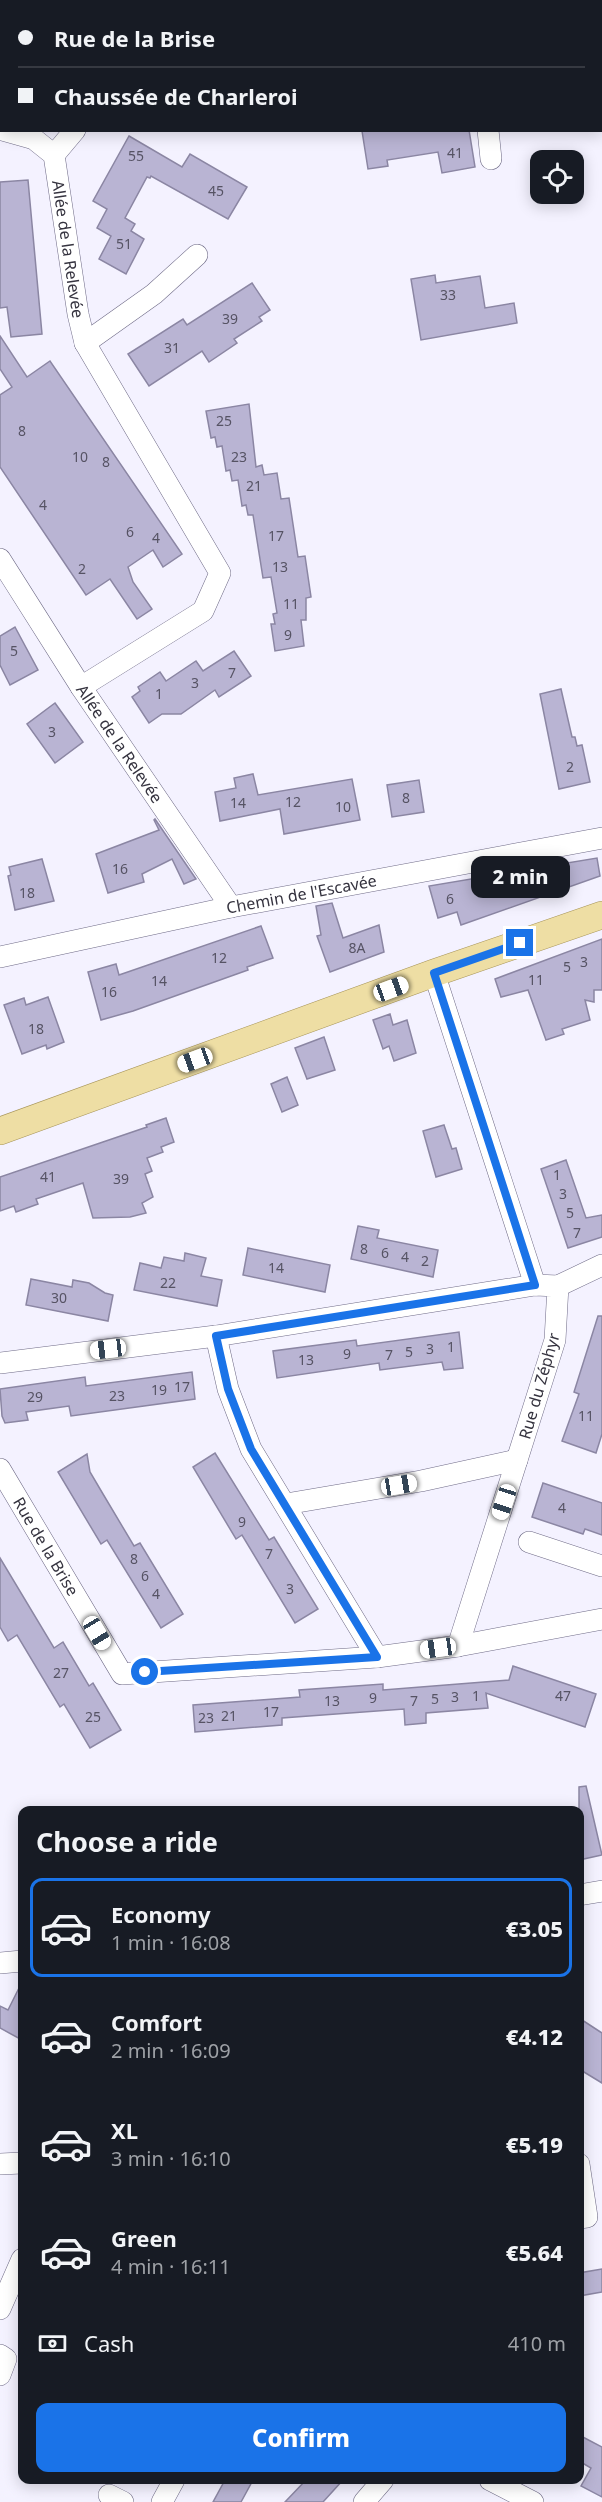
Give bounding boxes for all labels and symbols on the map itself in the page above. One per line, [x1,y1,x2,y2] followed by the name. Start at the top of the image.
[447,143,463,162] house number: 41
[128,146,144,165] house number: 55
[47,179,89,320] street label: Allée de la Relevée
[208,181,224,200] house number: 45
[116,234,132,253] house number: 51
[440,285,456,304] house number: 33
[222,309,238,328] house number: 39
[164,338,180,357] house number: 31
[216,411,232,430] house number: 25
[18,421,26,440] house number: 8
[72,447,88,466] house number: 10
[231,447,247,466] house number: 23
[102,452,110,471] house number: 8
[246,476,262,495] house number: 21
[39,495,47,514] house number: 4
[126,522,134,541] house number: 6
[268,526,284,545] house number: 17
[152,528,160,547] house number: 4
[272,557,288,576] house number: 13
[78,559,86,578] house number: 2
[283,594,299,613] house number: 11
[284,625,292,644] house number: 9
[10,641,18,660] house number: 5
[228,663,236,682] house number: 7
[191,673,199,692] house number: 3
[71,680,168,807] street label: Allée de la Relevée
[155,684,163,703] house number: 1
[48,722,56,741] house number: 3
[566,757,574,776] house number: 2
[402,788,410,807] house number: 8
[285,792,301,811] house number: 12
[230,793,246,812] house number: 14
[335,797,351,816] house number: 10
[470,856,570,898] callout: 2 min
[112,859,128,878] house number: 16
[224,869,378,919] street label: Chemin de l'Escavée
[19,883,35,902] house number: 18
[446,889,454,908] house number: 6
[506,929,533,956] route end
[349,938,366,957] house number: 8A
[211,948,227,967] house number: 12
[580,952,588,971] house number: 3
[563,957,571,976] house number: 5
[528,970,544,989] house number: 11
[151,971,167,990] house number: 14
[371,974,411,1004] car
[101,982,117,1001] house number: 16
[28,1019,44,1038] house number: 18
[175,1045,215,1075] car
[553,1165,561,1184] house number: 1
[40,1167,56,1186] house number: 41
[113,1169,129,1188] house number: 39
[559,1184,567,1203] house number: 3
[566,1203,574,1222] house number: 5
[573,1223,581,1242] house number: 7
[360,1239,368,1258] house number: 8
[381,1243,389,1262] house number: 6
[401,1247,409,1266] house number: 4
[421,1251,429,1270] house number: 2
[268,1258,284,1277] house number: 14
[160,1273,176,1292] house number: 22
[51,1288,67,1307] house number: 30
[513,1330,565,1442] street label: Rue du Zéphyr
[447,1337,455,1356] house number: 1
[89,1338,127,1360] car
[426,1339,434,1358] house number: 3
[405,1342,413,1361] house number: 5
[343,1344,351,1363] house number: 9
[385,1345,393,1364] house number: 7
[298,1350,314,1369] house number: 13
[174,1377,190,1396] house number: 17
[151,1380,167,1399] house number: 19
[109,1386,125,1405] house number: 23
[27,1387,43,1406] house number: 29
[578,1406,594,1425] house number: 11
[380,1473,418,1497] car
[490,1482,518,1522] car
[8,1493,84,1600] street label: Rue de la Brise
[558,1498,566,1517] house number: 4
[238,1512,246,1531] house number: 9
[265,1544,273,1563] house number: 7
[130,1549,138,1568] house number: 8
[141,1566,149,1585] house number: 6
[286,1579,294,1598] house number: 3
[152,1584,160,1603] house number: 4
[80,1613,114,1653] car
[419,1637,457,1659] car
[131,1658,158,1685] route start
[53,1663,69,1682] house number: 27
[472,1686,480,1705] house number: 1
[555,1686,571,1705] house number: 47
[451,1687,459,1706] house number: 3
[369,1688,377,1707] house number: 9
[431,1689,439,1708] house number: 5
[324,1691,340,1710] house number: 13
[410,1691,418,1710] house number: 7
[263,1702,279,1721] house number: 17
[221,1706,237,1725] house number: 21
[85,1707,101,1726] house number: 25
[198,1708,214,1727] house number: 23

